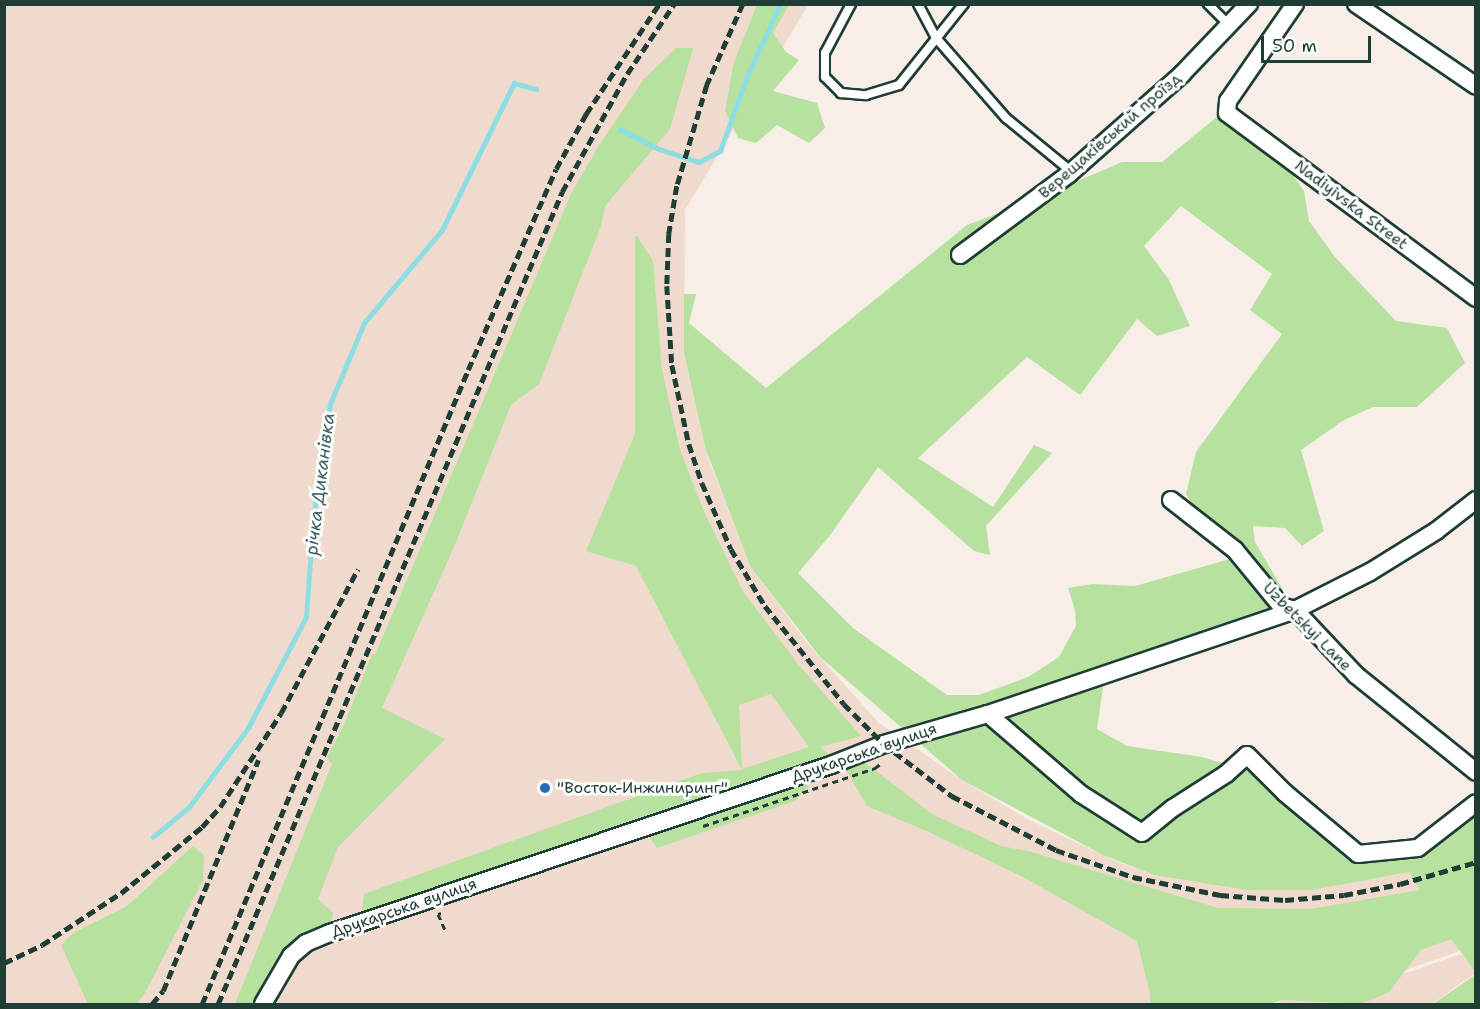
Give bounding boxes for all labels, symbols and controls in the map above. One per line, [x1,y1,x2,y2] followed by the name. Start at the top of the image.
[1264,24,1374,62] scale bar
[1272,34,1317,58] text: 50 m
[1035,69,1185,203] street label: Верещаківський проїзд
[1291,156,1411,254] street label: Nadiyivska Street
[301,412,339,556] water label: річка Диканівка
[1259,579,1355,675] street label: Uzbetskyi Lane
[789,719,939,787] street label: Друкарська вулиця
[557,778,728,798] place label: "Восток-Инжиниринг"
[538,781,552,795] marker: "Восток-Инжиниринг"
[329,874,479,942] street label: Друкарська вулиця

